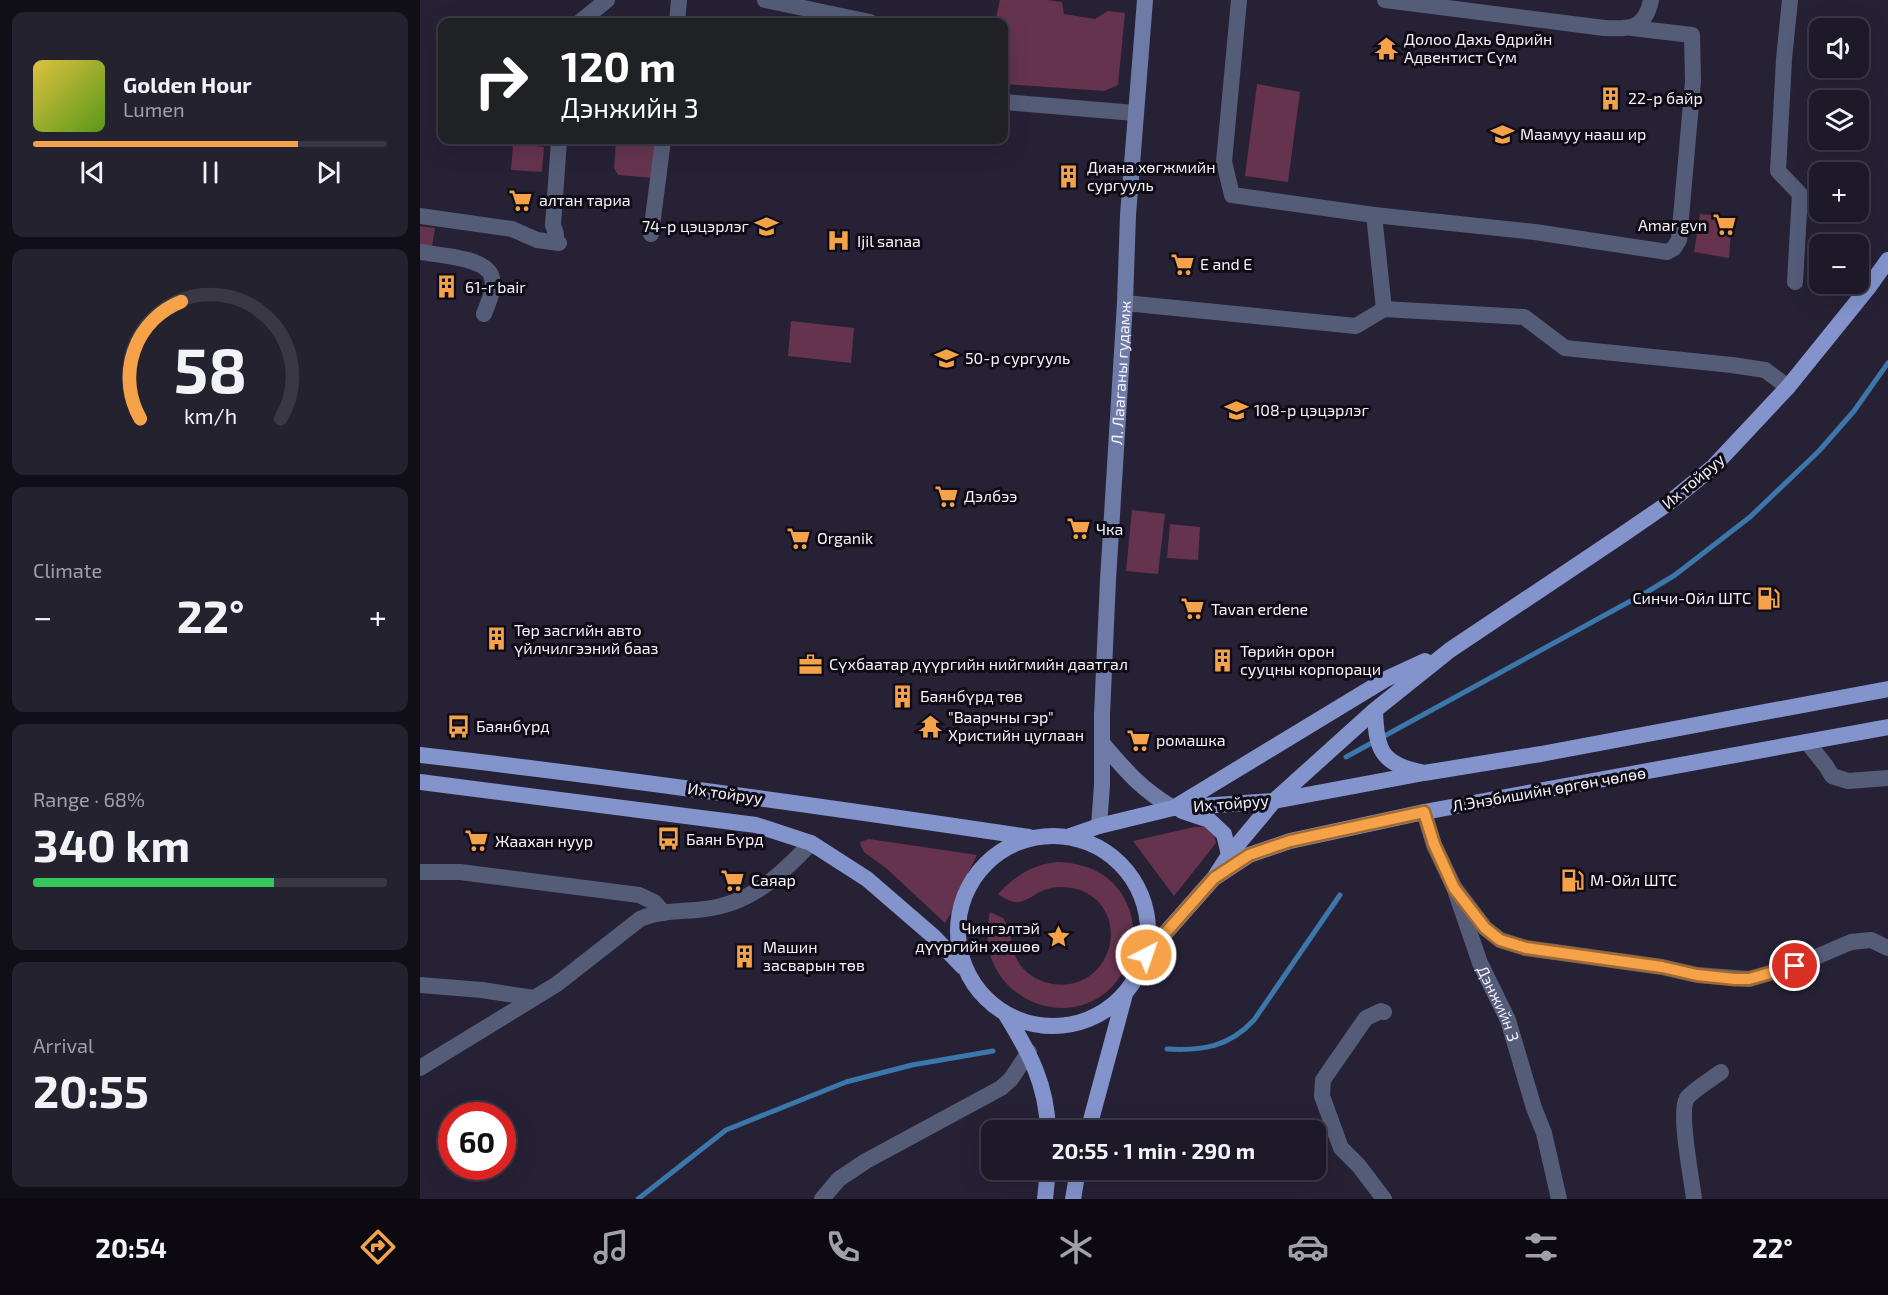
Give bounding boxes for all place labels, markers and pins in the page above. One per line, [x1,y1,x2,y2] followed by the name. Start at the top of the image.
[1404,29,1552,66] place label: Долоо Дахь Өдрийн Адвентист Сүм
[1373,35,1399,61] temple icon: Долоо Дахь Өдрийн Адвентист Сүм
[1597,85,1623,111] building icon: 22-р байр
[1628,88,1703,107] place label: 22-р байр
[1489,121,1515,147] school or university icon: Маамуу нааш ир
[1520,124,1646,144] place label: Маамуу нааш ир
[1087,157,1216,195] place label: Диана хөгжмийн сургууль
[1056,163,1082,189] building icon: Диана хөгжмийн сургууль
[508,187,534,213] supermarket icon: алтан тариа
[539,190,631,209] place label: алтан тариа
[1712,212,1738,238] supermarket icon: Amar gvn
[754,213,780,239] school or university icon: 74-р цэцэрлэг
[1638,215,1707,234] place label: Amar gvn
[642,216,750,235] place label: 74-р цэцэрлэг
[826,228,852,254] hospital icon: Ijil sanaa
[857,231,921,251] place label: Ijil sanaa
[1169,251,1195,277] supermarket icon: E and E
[1200,254,1252,273] place label: E and E
[434,274,460,300] building icon: 61-r bair
[465,277,526,296] place label: 61-r bair
[934,345,960,371] school or university icon: 50-р сургууль
[965,348,1070,368] place label: 50-р сургууль
[1223,397,1249,423] school or university icon: 108-р цэцэрлэг
[1254,400,1369,419] place label: 108-р цэцэрлэг
[933,483,959,509] supermarket icon: Дэлбээ
[964,486,1017,505] place label: Дэлбээ
[1065,516,1091,542] supermarket icon: Чка
[1096,519,1123,538] place label: Чка
[786,525,812,551] supermarket icon: Organik
[817,528,873,547] place label: Organik
[1756,585,1782,611] fuel station icon: Синчи-Ойл ШТС
[1632,588,1751,607] place label: Синчи-Ойл ШТС
[1180,596,1206,622] supermarket icon: Tavan erdene
[1211,599,1308,618] place label: Tavan erdene
[514,620,659,657] place label: Төр засгийн авто үйлчилгээний бааз
[483,626,509,652] building icon: Төр засгийн авто үйлчилгээний бааз
[1240,641,1381,679] place label: Төрийн орон сууцны корпораци
[1209,647,1235,673] building icon: Төрийн орон сууцны корпораци
[798,651,824,677] office icon: Сүхбаатар дүүргийн нийгмийн даатгал
[829,654,1128,673] place label: Сүхбаатар дүүргийн нийгмийн даатгал
[889,683,915,709] building icon: Баянбүрд төв
[920,686,1023,705] place label: Баянбүрд төв
[948,707,1084,745] place label: "Ваарчны гэр" Христийн цуглаан
[445,713,471,739] bus stop icon: Баянбүрд
[917,713,943,739] temple icon: "Ваарчны гэр" Христийн цуглаан
[476,716,550,735] place label: Баянбүрд
[1125,727,1151,753] supermarket icon: ромашка
[1156,730,1226,749] place label: ромашка
[655,826,681,852] bus stop icon: Баян Бүрд
[464,828,490,854] supermarket icon: Жаахан нуур
[686,829,764,848] place label: Баян Бүрд
[495,831,593,851] place label: Жаахан нуур
[720,867,746,893] supermarket icon: Саяар
[1559,867,1585,893] fuel station icon: М-Ойл ШТС
[751,870,796,889] place label: Саяар
[1590,870,1677,889] place label: М-Ойл ШТС
[915,918,1040,955] place label: Чингэлтэй дүүргийн хөшөө
[1045,924,1071,950] place icon: Чингэлтэй дүүргийн хөшөө
[763,937,865,974] place label: Машин засварын төв
[1769,940,1820,991] pin
[732,943,758,969] building icon: Машин засварын төв

